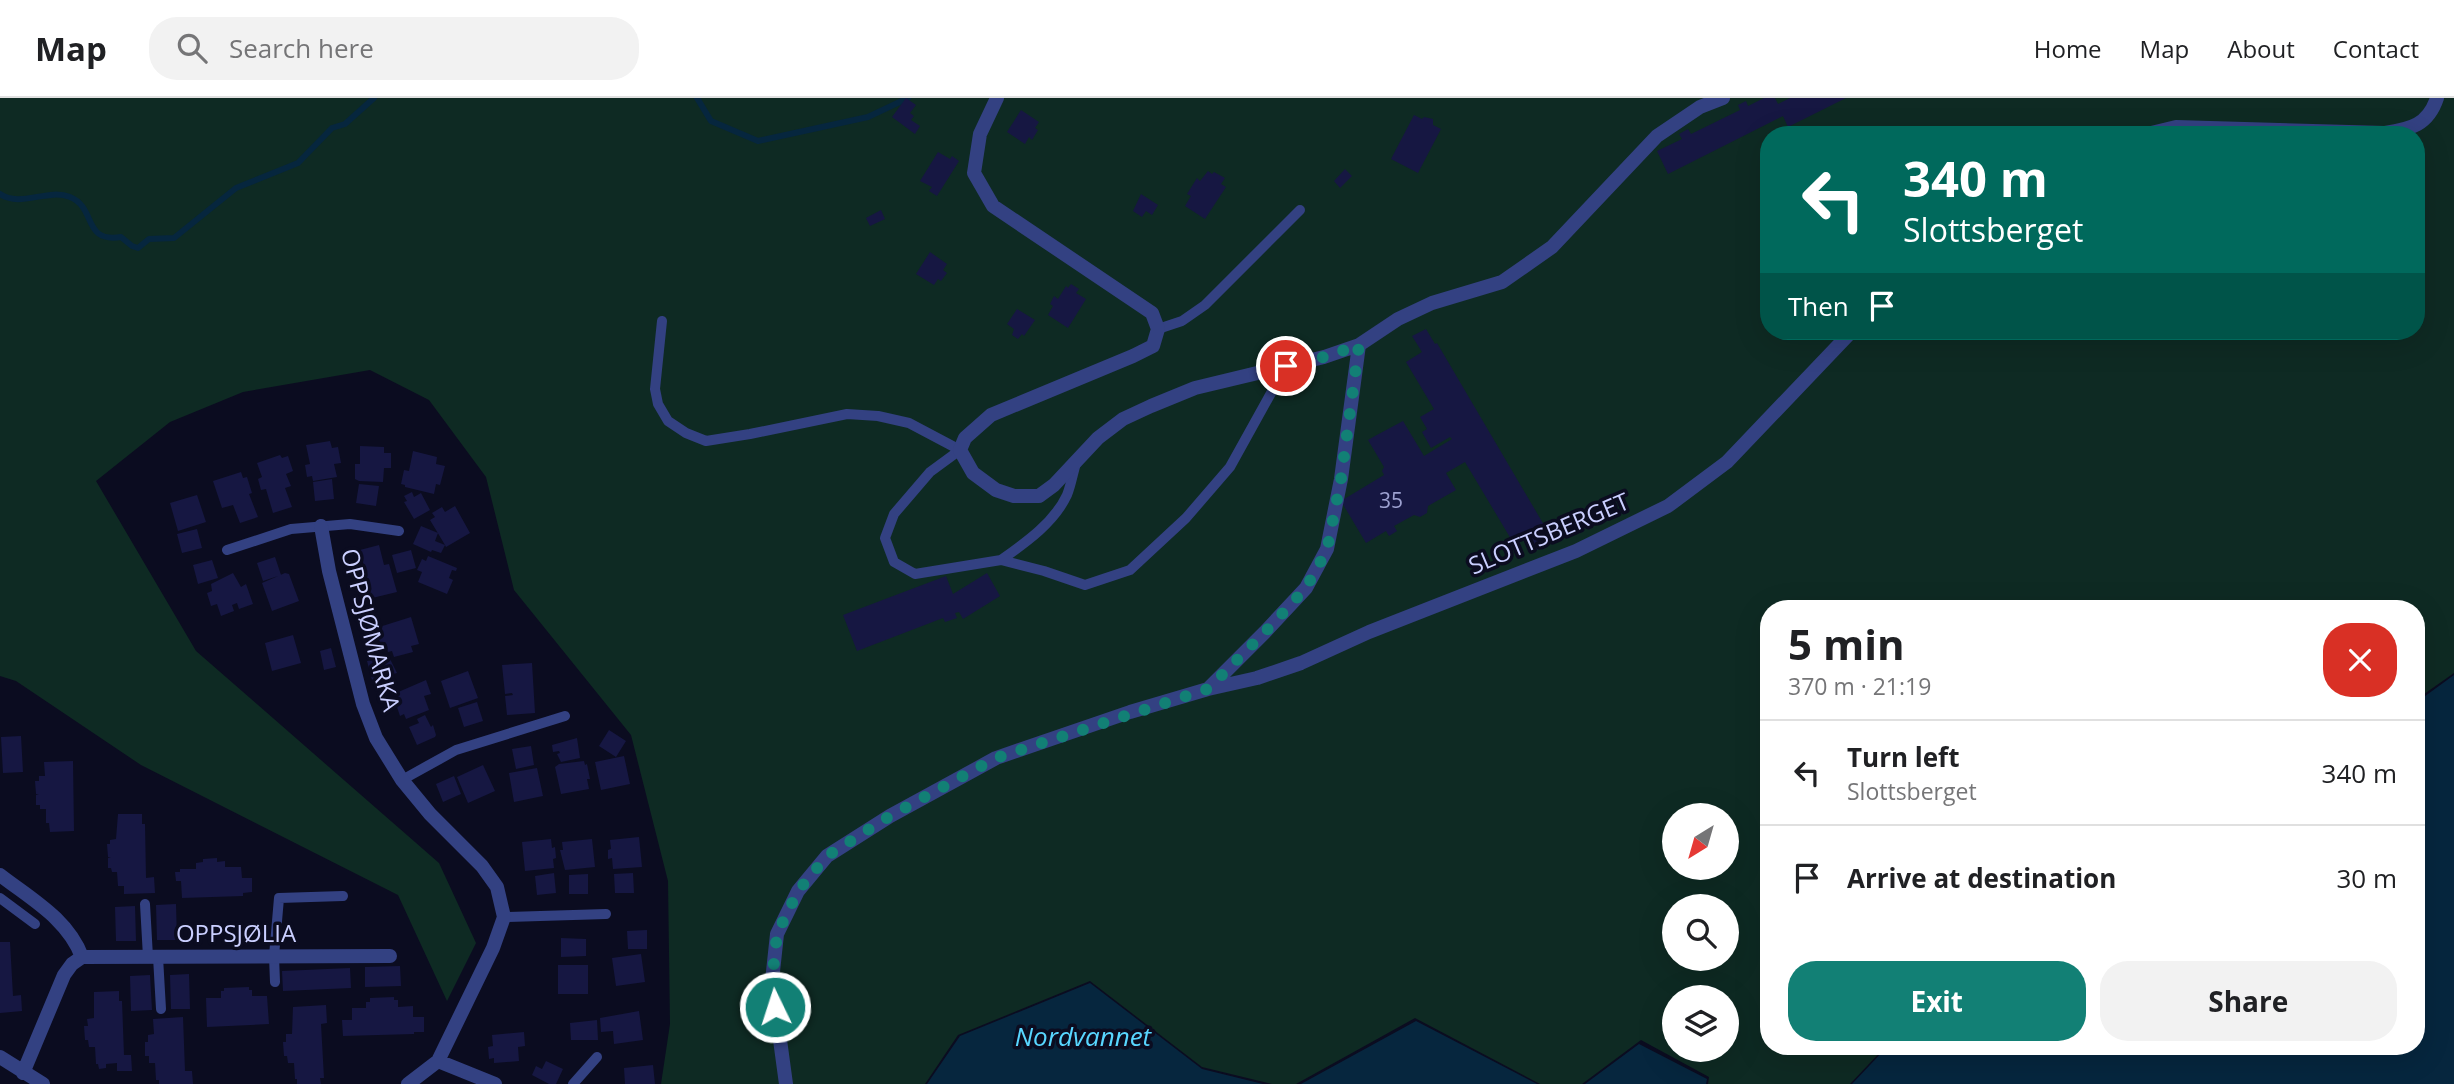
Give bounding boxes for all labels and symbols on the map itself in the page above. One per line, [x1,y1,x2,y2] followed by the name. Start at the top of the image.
[1256,336,1316,396] pin
[1463,484,1634,581] street label: SLOTTSBERGET
[1379,486,1403,514] house number: 35
[334,545,409,715] street label: OPPSJØMARKA
[1662,803,1740,880] north arrow
[176,916,297,949] street label: OPPSJØLIA
[738,970,812,1044] position arrow
[1015,1018,1153,1054] water label: Nordvannet

